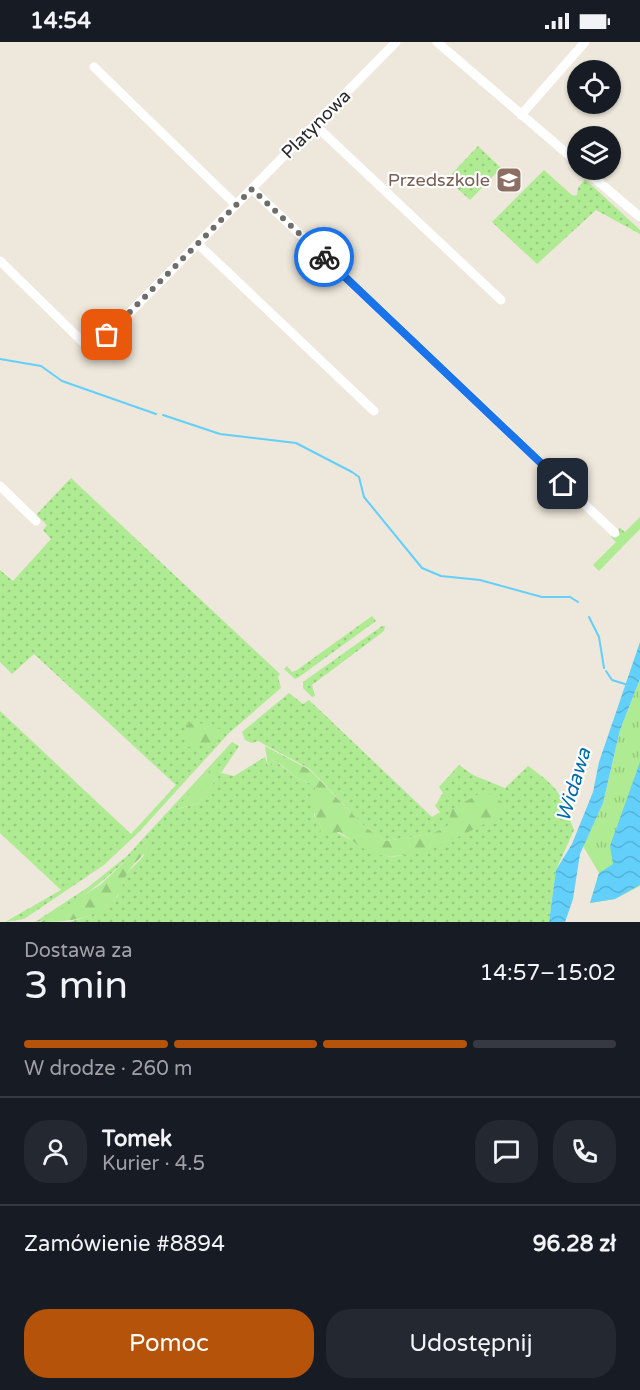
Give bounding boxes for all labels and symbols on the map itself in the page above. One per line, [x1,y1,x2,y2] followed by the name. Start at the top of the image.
[277,85,355,163] street label: Platynowa
[494,165,524,195] school or university icon: Przedszkole
[388,169,490,191] place label: Przedszkole
[294,227,354,287] courier
[81,309,132,360] pin
[537,458,588,509] pin
[551,745,597,825] water label: Widawa

